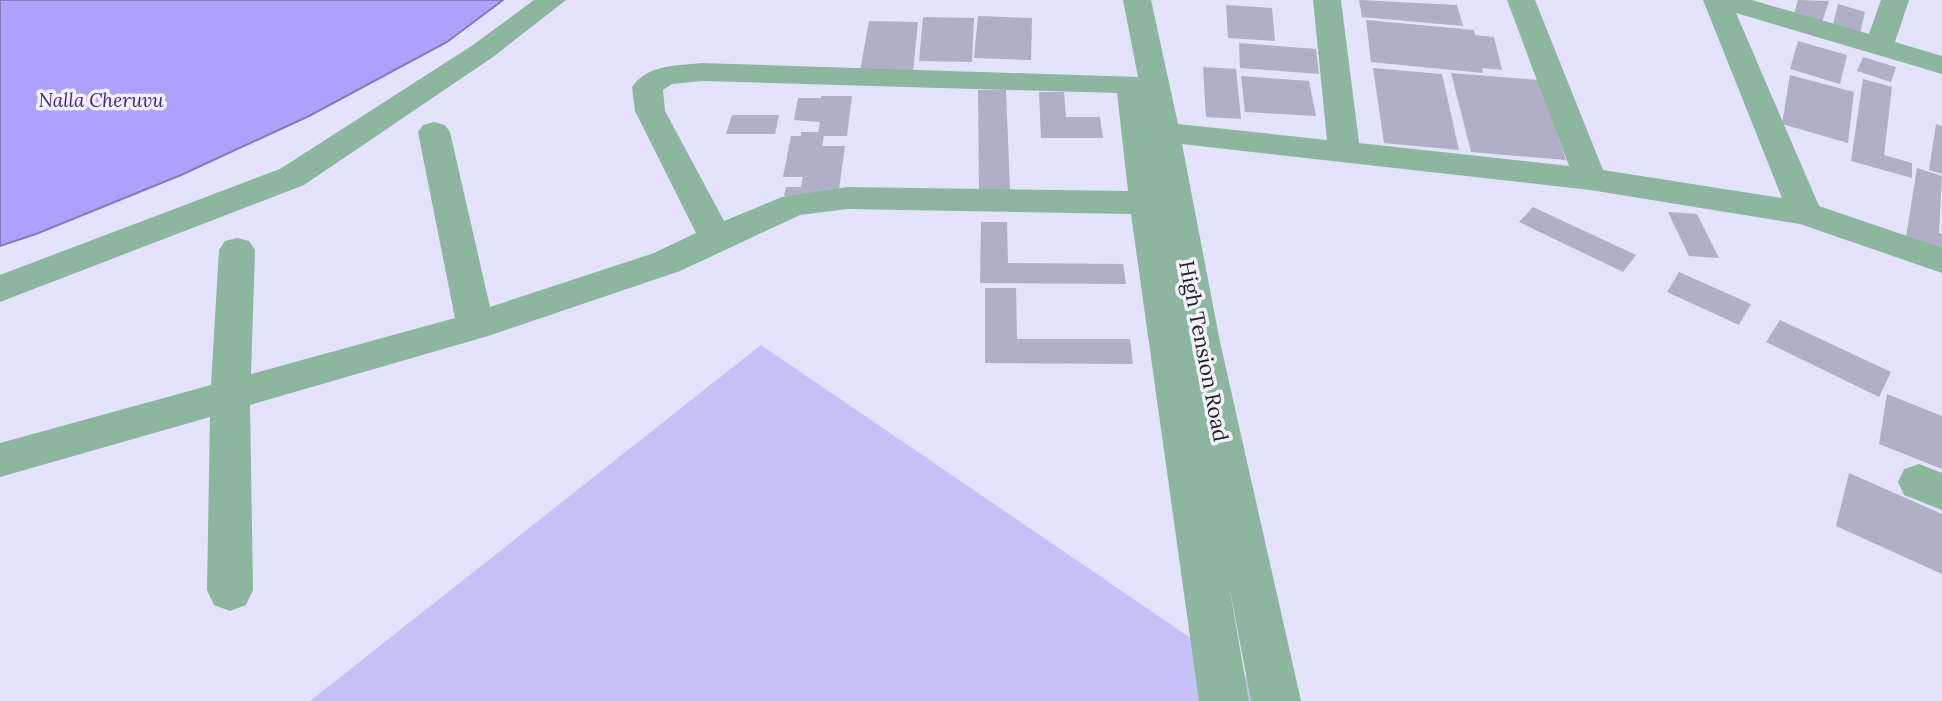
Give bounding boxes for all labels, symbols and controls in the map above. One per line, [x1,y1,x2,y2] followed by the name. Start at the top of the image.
[39,88,164,112] water label: Nalla Cheruvu
[1173,258,1235,444] street label: High Tension Road

